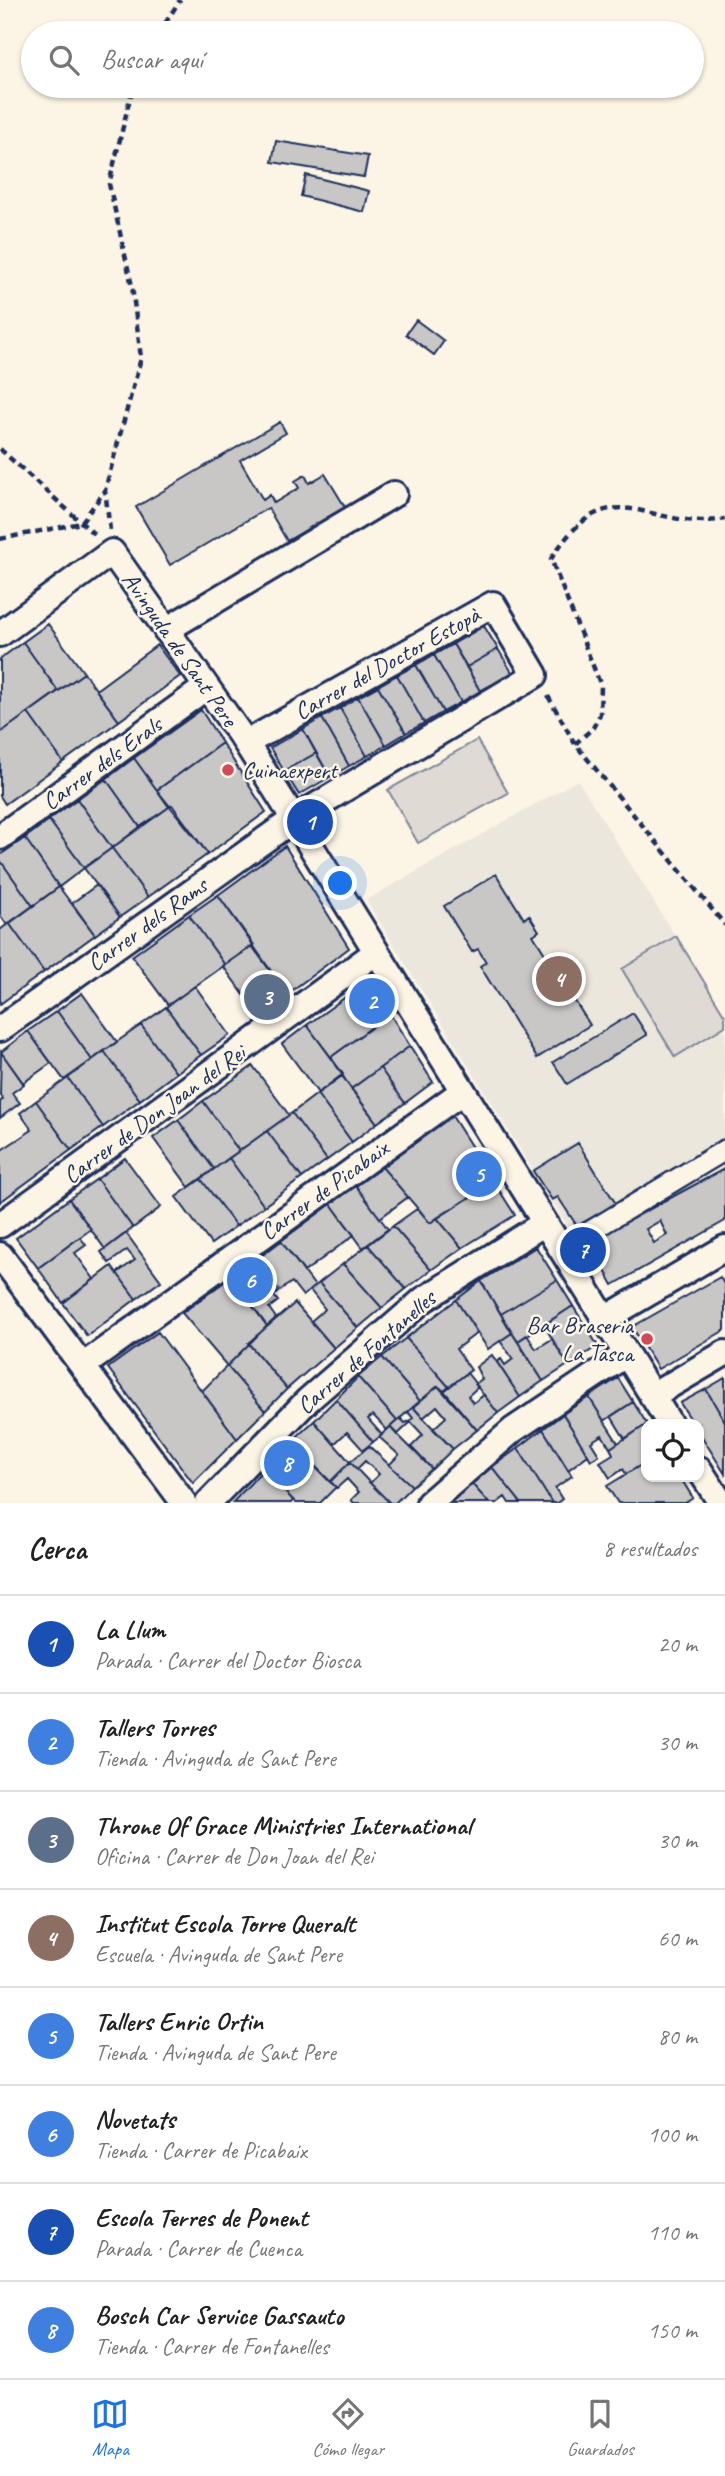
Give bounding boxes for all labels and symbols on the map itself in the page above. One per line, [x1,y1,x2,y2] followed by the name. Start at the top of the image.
[116,566,246,734] street label: Avinguda de Sant Pere
[289,599,486,726] street label: Carrer del Doctor Estopà
[36,708,169,816] street label: Carrer dels Erals
[242,755,339,785] place label: Cuinaexpert
[220,762,236,778] marker: Cuinaexpert
[287,796,333,848] pin: 1
[323,866,357,900] your location
[81,869,214,978] street label: Carrer dels Rams
[536,953,582,1005] pin: 4
[244,971,290,1023] pin: 3
[349,975,395,1027] pin: 2
[57,1036,254,1190] street label: Carrer de Don Joan del Rei
[254,1132,395,1247] street label: Carrer de Picabaix
[456,1148,502,1200] pin: 5
[560,1224,606,1276] pin: 7
[227,1254,273,1306] pin: 6
[290,1282,444,1421] street label: Carrer de Fontanelles
[526,1310,635,1368] place label: Bar Braseria La Tasca
[639,1331,655,1347] marker: Bar Braseria La Tasca
[264,1437,310,1489] pin: 8

